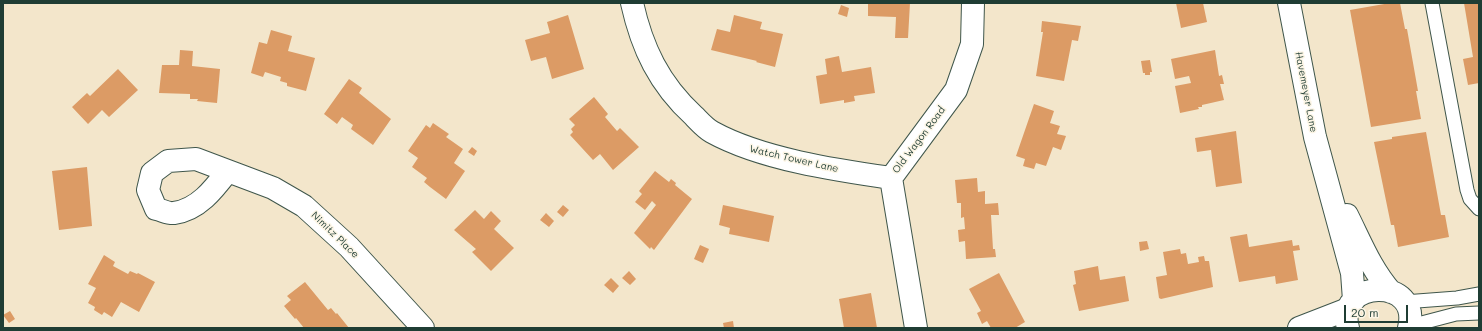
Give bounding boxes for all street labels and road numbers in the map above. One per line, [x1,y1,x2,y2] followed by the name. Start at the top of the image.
[1292,51,1320,133] street label: Havemeyer Lane
[890,104,948,176] street label: Old Wagon Road
[748,143,840,175] street label: Watch Tower Lane
[309,209,361,261] street label: Nimitz Place

